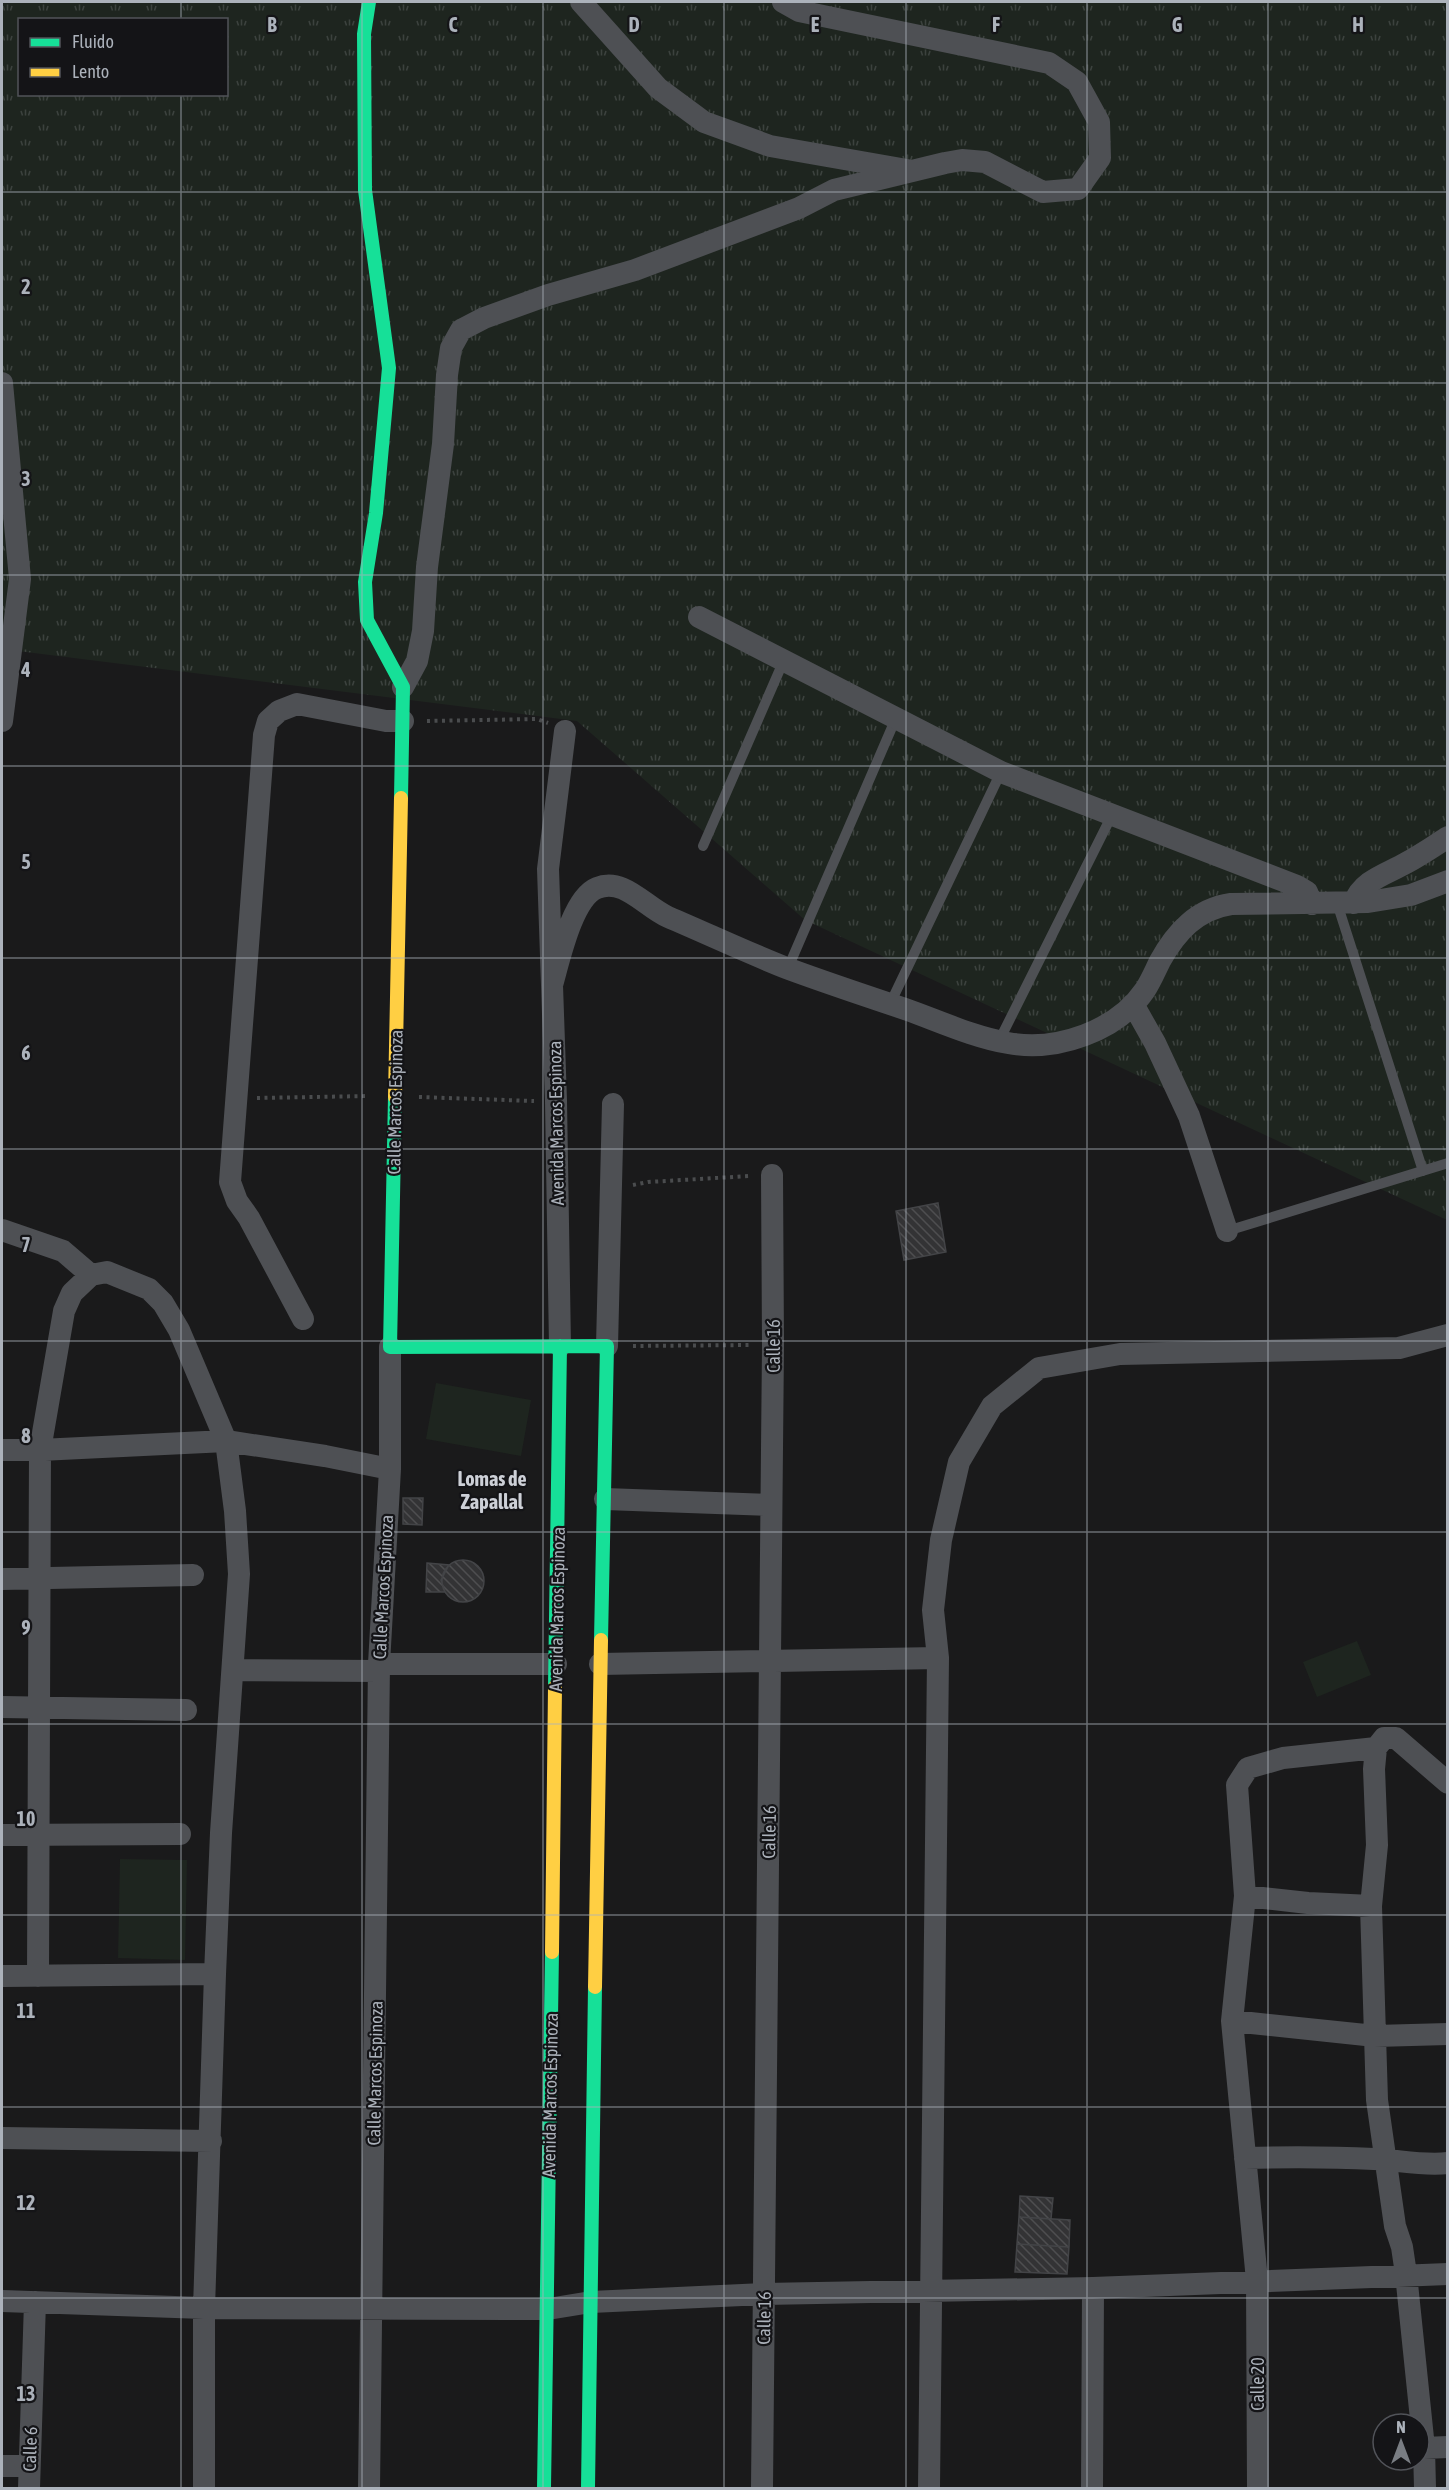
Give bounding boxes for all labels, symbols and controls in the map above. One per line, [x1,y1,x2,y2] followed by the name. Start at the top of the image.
[267,13,277,36] text: B
[449,13,458,36] text: C
[628,13,640,36] text: D
[811,13,820,36] text: E
[992,13,1000,36] text: F
[1172,13,1183,36] text: G
[1352,13,1364,36] text: H
[18,18,228,96] legend
[72,31,114,52] text: Fluido
[72,61,109,82] text: Lento
[21,275,31,298] text: 2
[21,467,31,490] text: 3
[20,658,31,681] text: 4
[21,850,31,873] text: 5
[383,1029,407,1175] street label: Calle Marcos Espinoza
[544,1040,568,1206] street label: Avenida Marcos Espinoza
[21,1041,31,1064] text: 6
[21,1233,31,1256] text: 7
[763,1319,784,1373] street label: Calle 16
[21,1424,31,1447] text: 8
[457,1467,527,1513] district label: Lomas de Zapallal
[369,1514,397,1660] street label: Calle Marcos Espinoza
[545,1526,569,1692] street label: Avenida Marcos Espinoza
[21,1616,31,1639] text: 9
[758,1805,780,1859] street label: Calle 16
[17,1807,35,1830] text: 10
[17,1999,35,2022] text: 11
[363,2000,387,2146] street label: Calle Marcos Espinoza
[538,2012,562,2178] street label: Avenida Marcos Espinoza
[17,2191,35,2214] text: 12
[753,2291,775,2345] street label: Calle 16
[1247,2357,1268,2411] street label: Calle 20
[17,2382,35,2405] text: 13
[1371,2412,1431,2472] north arrow
[1396,2418,1406,2436] text: N
[19,2426,41,2472] street label: Calle 6

